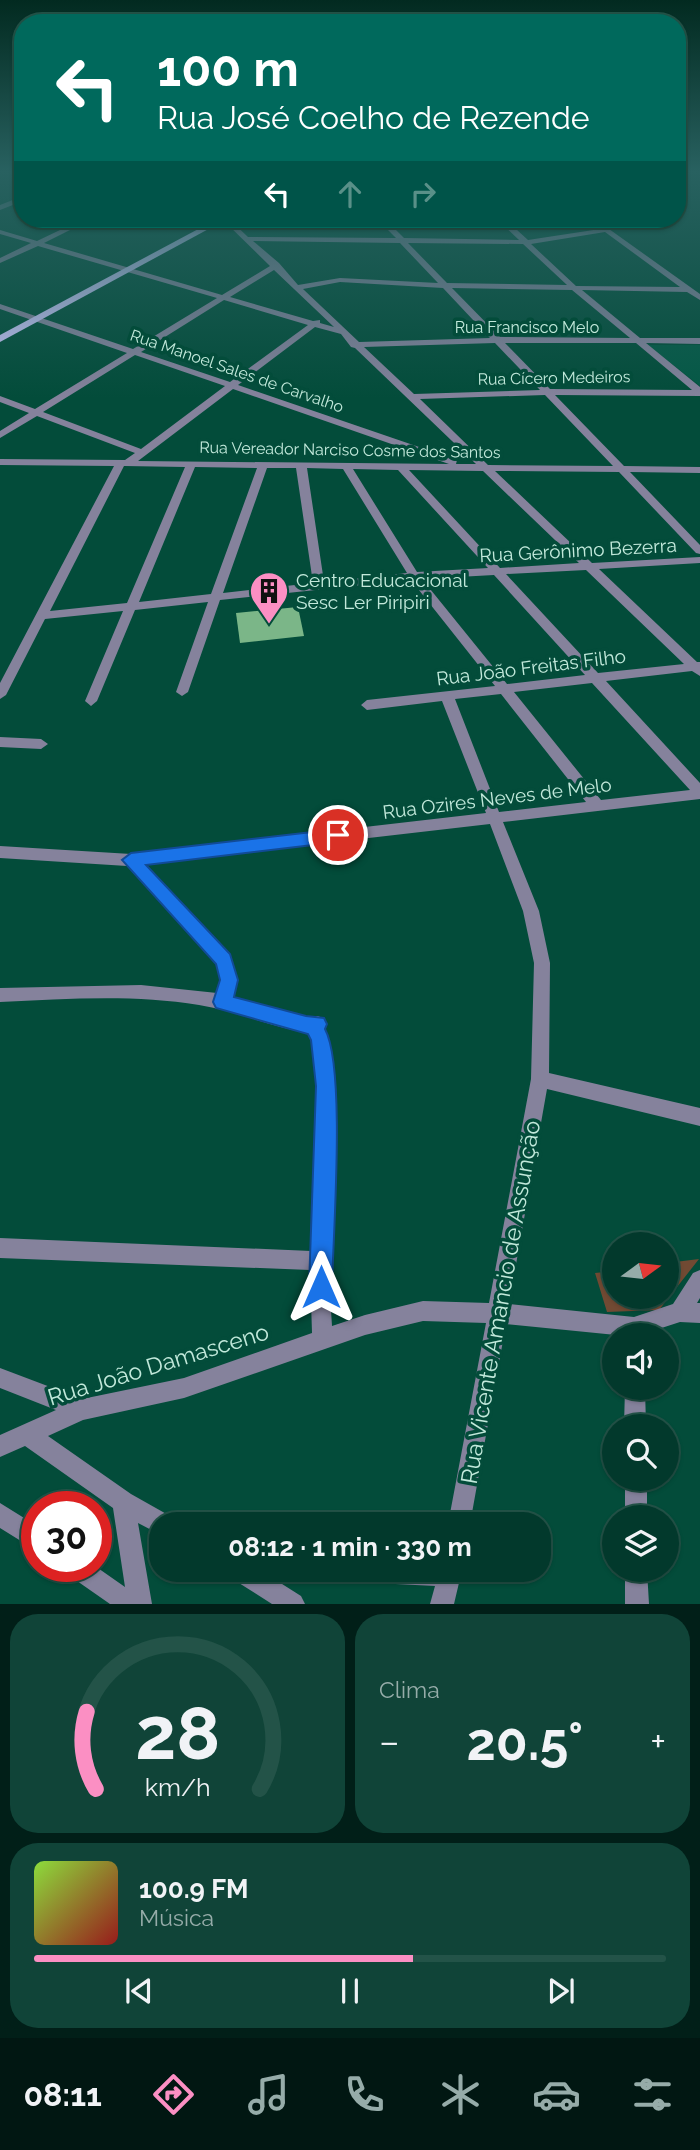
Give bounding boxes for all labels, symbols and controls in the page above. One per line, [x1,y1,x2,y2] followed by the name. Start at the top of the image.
[157,40,299,97] text: 100 m
[42,42,133,133] icon: left
[157,99,590,136] text: Rua José Coelho de Rezende
[258,175,296,213] icon: left
[331,175,369,213] icon: ahead
[404,175,442,213] icon: right
[455,318,599,337] street label: Rua Francisco Melo
[128,325,346,417] street label: Rua Manoel Sales de Carvalho
[477,367,631,389] street label: Rua Cícero Medeiros
[199,438,501,462] street label: Rua Vereador Narciso Cosme dos Santos
[479,534,677,566] street label: Rua Gerônimo Bezerra
[296,569,469,613] place label: Centro Educacional Sesc Ler Piripiri
[248,570,290,625] building icon: Centro Educacional Sesc Ler Piripiri
[435,644,627,690] street label: Rua João Freitas Filho
[381,773,613,823] street label: Rua Ozires Neves de Melo
[308,805,368,865] pin
[319,816,357,854] icon: arrive
[455,1118,545,1486] street label: Rua Vicente Amancio de Assunção
[602,1232,679,1309] north arrow
[602,1232,679,1582] map controls
[284,1250,358,1324] position arrow
[44,1318,272,1410] street label: Rua João Damasceno
[602,1323,679,1400] button: sound
[602,1414,679,1491] button: search
[21,1491,112,1582] speed limit sign: 30
[602,1505,679,1582] button: layers
[228,1532,472,1562] text: 08:12 · 1 min · 330 m
[379,1676,440,1703] text: Clima
[135,1692,220,1777] text: 28
[467,1711,583,1772] text: 20.5°
[379,1719,399,1764] text: −
[650,1719,666,1764] text: +
[145,1772,210,1802] text: km/h
[139,1874,249,1904] text: 100.9 FM
[139,1904,214,1931] text: Música
[120,1972,158,2010] icon: previous
[331,1972,369,2010] icon: pause
[542,1972,580,2010] icon: next
[149,2070,198,2119] icon: directions
[244,2070,293,2119] icon: music
[340,2070,389,2119] icon: phone
[436,2070,485,2119] icon: climate
[532,2070,581,2119] icon: car
[628,2070,677,2119] icon: filters
[23,2076,102,2113] text: 08:11

